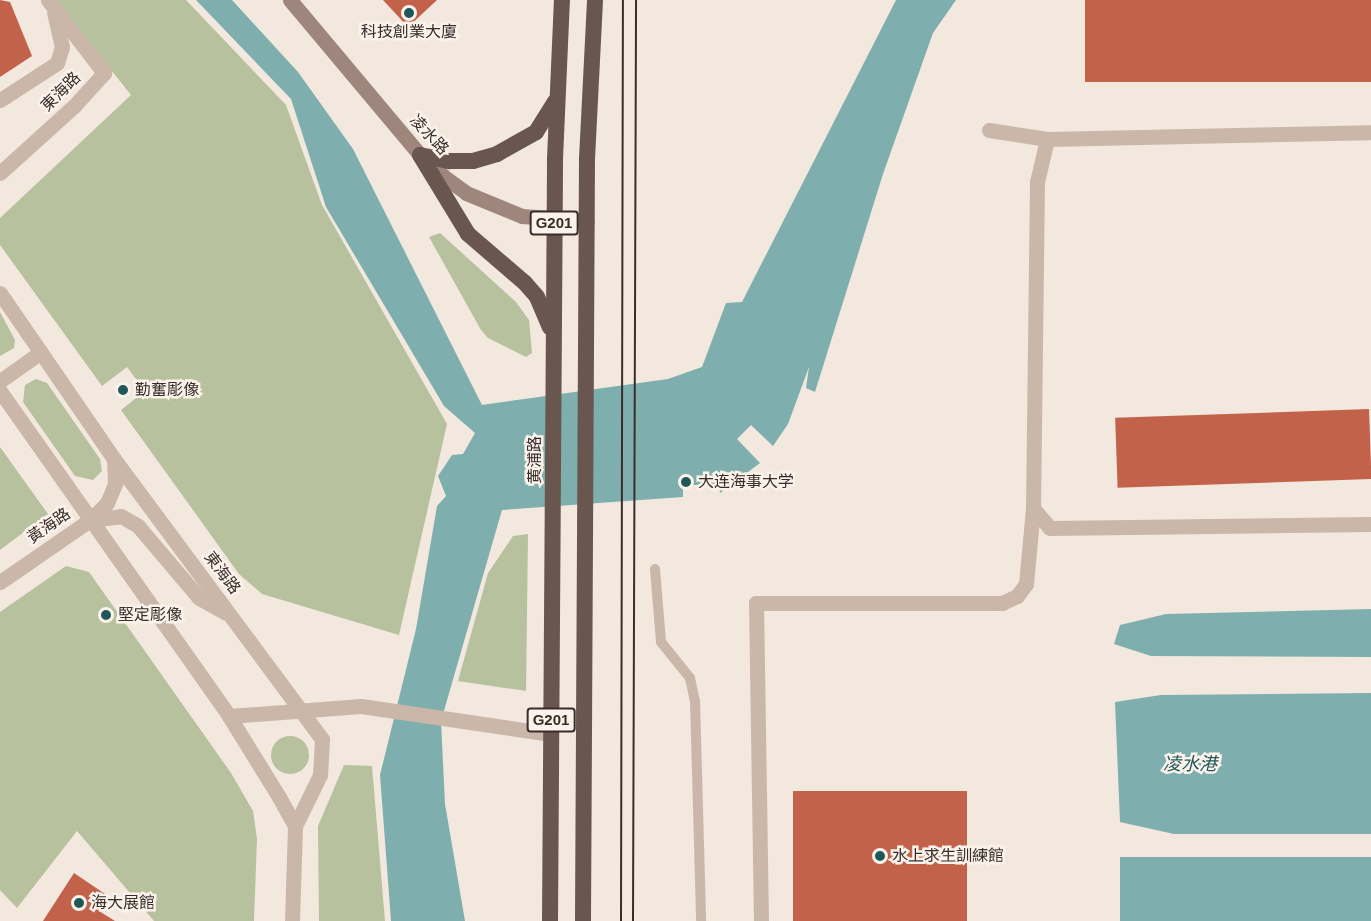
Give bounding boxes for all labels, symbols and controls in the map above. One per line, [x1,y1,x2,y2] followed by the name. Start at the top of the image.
[402,6,416,20] marker: 科技創業大廈
[361,22,457,42] place label: 科技創業大廈
[37,68,85,116] street label: 東海路
[406,111,452,159] street label: 凌水路
[528,211,580,235] road number: G201
[135,380,199,400] place label: 勤奮彫像
[116,383,130,397] marker: 勤奮彫像
[525,436,545,484] street label: 黄浦路
[698,472,794,492] place label: 大连海事大学
[679,475,693,489] marker: 大连海事大学
[24,504,74,548] street label: 黃海路
[200,548,244,598] street label: 東海路
[118,605,182,625] place label: 堅定彫像
[99,608,113,622] marker: 堅定彫像
[526,708,576,732] road number: G201
[1163,753,1217,775] water label: 凌水港
[892,846,1004,866] place label: 水上求生訓練館
[873,849,887,863] marker: 水上求生訓練館
[91,893,155,913] place label: 海大展館
[72,896,86,910] marker: 海大展館

